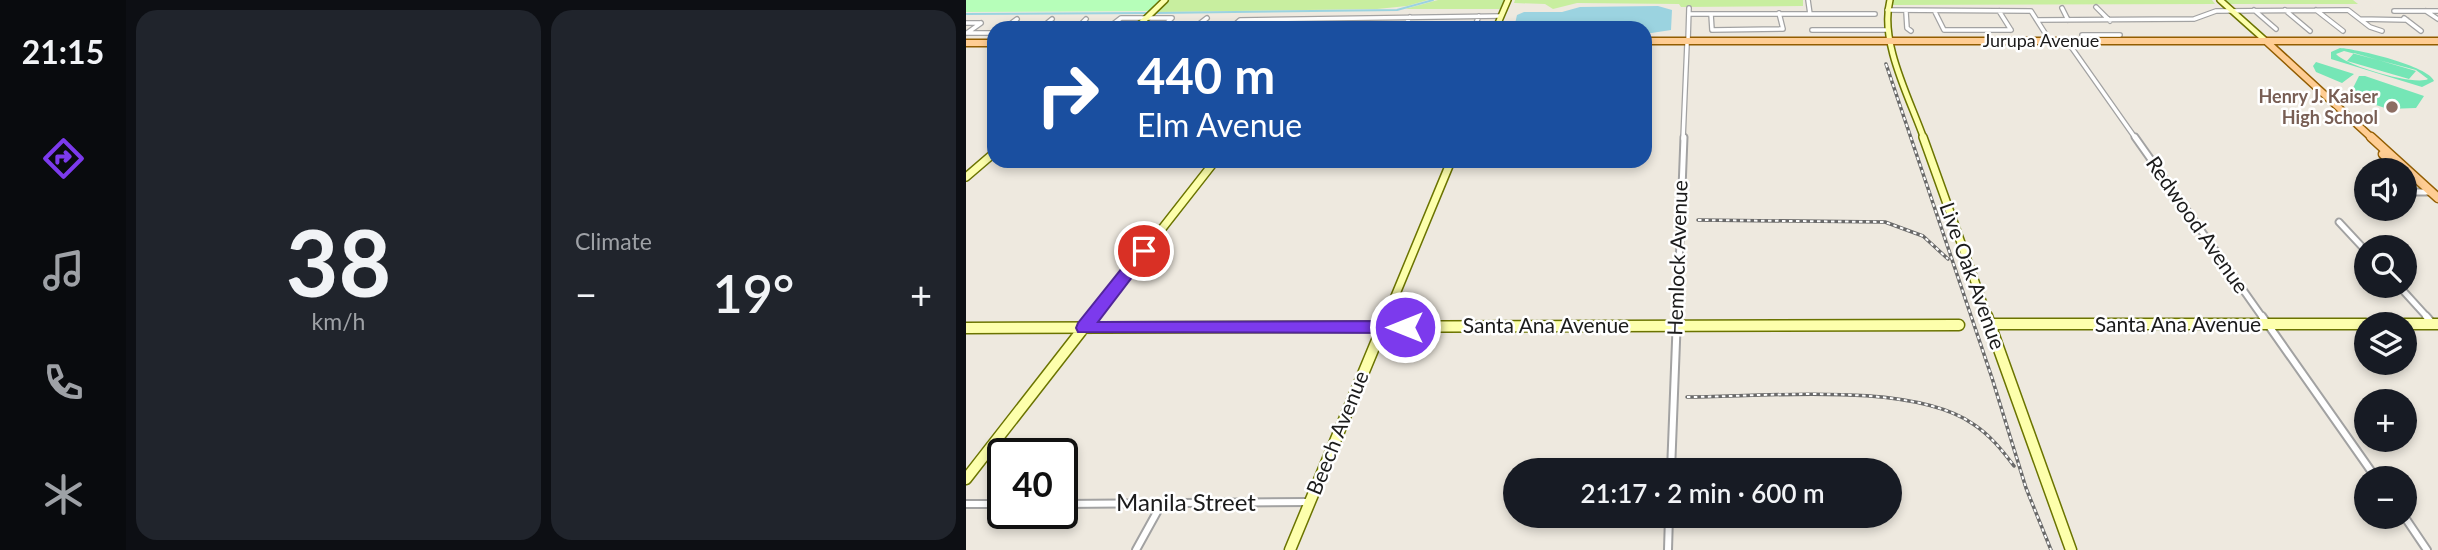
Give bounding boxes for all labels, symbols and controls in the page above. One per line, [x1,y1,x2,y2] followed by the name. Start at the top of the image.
[1983,29,2099,51] street label: Jurupa Avenue
[22,32,104,71] text: 21:15
[1137,46,1275,104] text: 440 m
[1022,49,1113,140] icon: right
[2258,85,2378,128] place label: Henry J. Kaiser High School
[2384,99,2400,115] marker: Henry J. Kaiser High School
[1137,105,1302,144] text: Elm Avenue
[39,134,88,183] icon: directions
[2142,151,2255,297] street label: Redwood Avenue
[2354,158,2417,529] map controls
[2354,158,2417,221] button: sound
[1661,180,1692,336] street label: Hemlock Avenue
[1935,199,2012,352] street label: Live Oak Avenue
[286,207,391,316] text: 38
[1114,221,1174,281] pin
[575,227,652,255] text: Climate
[1125,232,1163,270] icon: arrive
[2354,235,2417,298] button: search
[39,246,88,295] icon: music
[713,262,794,324] text: 19°
[575,271,597,317] text: −
[910,271,932,317] text: +
[1368,290,1442,364] position arrow
[312,307,365,335] text: km/h
[2095,311,2261,336] street label: Santa Ana Avenue
[1463,312,1629,337] street label: Santa Ana Avenue
[2354,312,2417,375] button: layers
[39,358,88,407] icon: phone
[1300,367,1373,498] street label: Beech Avenue
[2354,389,2417,452] button: +
[987,438,1078,529] speed limit sign: 40
[2354,466,2417,529] button: −
[39,470,88,519] icon: climate
[1580,477,1825,509] text: 21:17 · 2 min · 600 m
[1116,487,1256,516] street label: Manila Street

